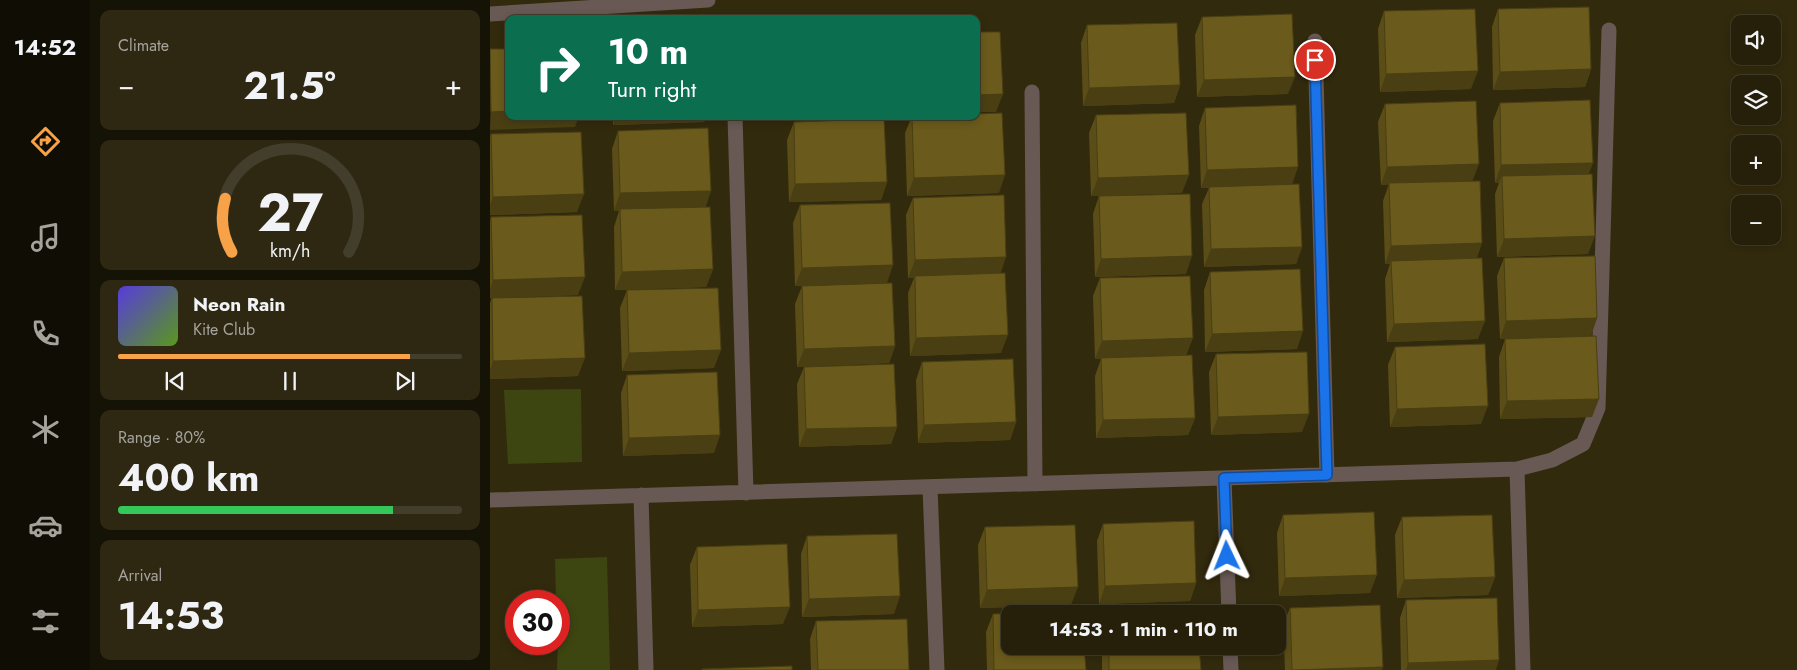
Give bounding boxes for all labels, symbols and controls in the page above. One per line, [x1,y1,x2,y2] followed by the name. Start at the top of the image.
[1731,15,1781,245] map controls
[1731,15,1781,65] button: sound
[608,27,688,77] text: 10 m
[14,31,76,63] text: 14:52
[118,34,169,57] text: Climate
[525,35,590,100] icon: right
[1294,39,1336,81] pin
[1301,46,1329,74] icon: arrive
[243,58,336,113] text: 21.5°
[118,65,135,106] text: −
[445,65,462,106] text: +
[608,73,696,105] text: Turn right
[1731,75,1781,125] button: layers
[28,124,63,159] icon: directions
[1731,135,1781,185] button: +
[257,175,323,251] text: 27
[1731,195,1781,245] button: −
[28,220,63,255] icon: music
[270,238,310,264] text: km/h
[193,291,286,318] text: Neon Rain
[28,316,63,351] icon: phone
[193,318,255,341] text: Kite Club
[161,367,189,395] icon: previous
[276,367,304,395] icon: pause
[391,367,419,395] icon: next
[28,412,63,447] icon: climate
[118,426,205,449] text: Range · 80%
[118,450,259,505] text: 400 km
[28,508,63,543] icon: car
[1200,529,1252,581] position arrow
[118,564,162,587] text: Arrival
[118,588,224,643] text: 14:53
[505,590,570,655] speed limit sign: 30
[28,604,63,639] icon: filters
[1049,616,1238,643] text: 14:53 · 1 min · 110 m

